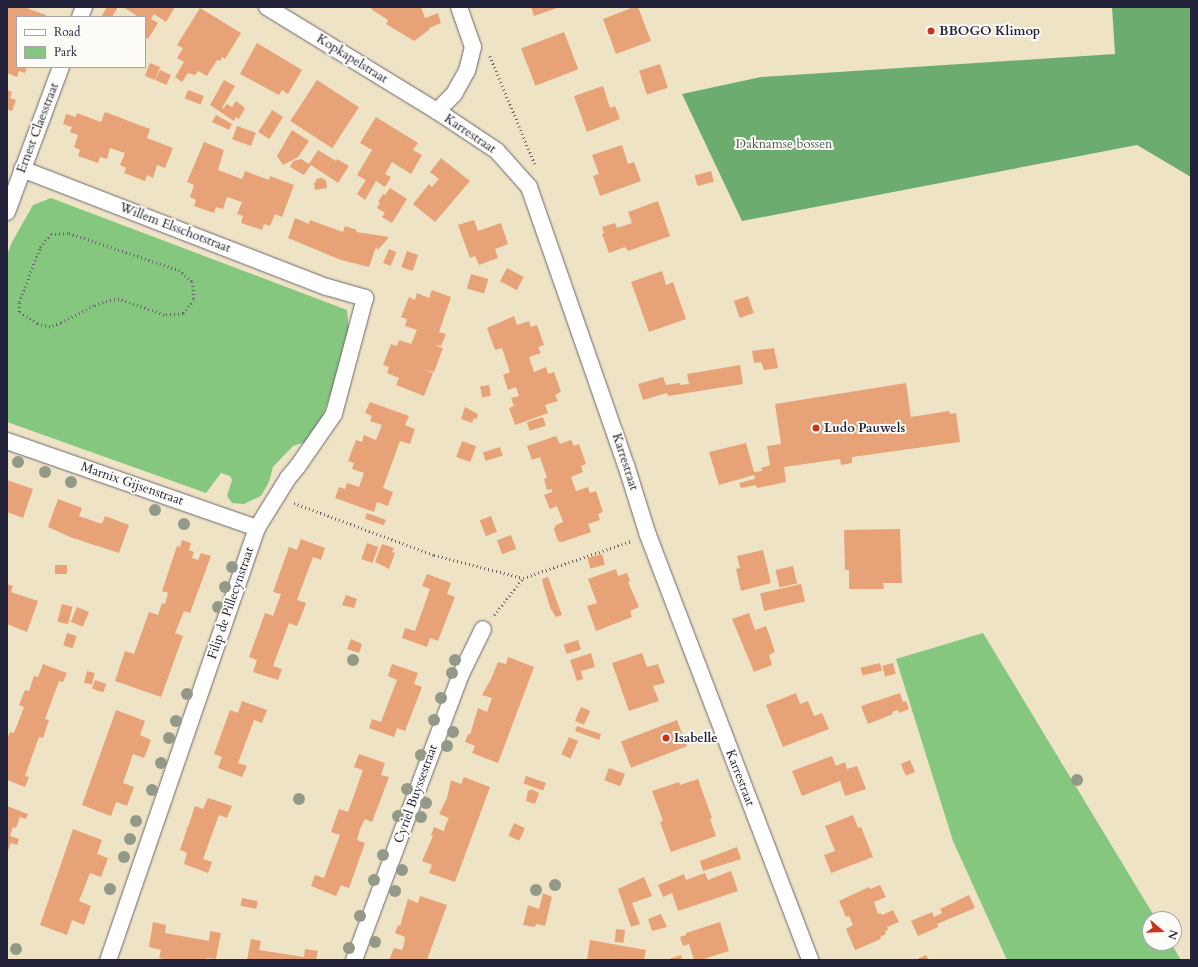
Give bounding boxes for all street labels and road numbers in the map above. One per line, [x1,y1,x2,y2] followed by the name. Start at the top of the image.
[314,31,390,87] street label: Kopkapelstraat
[14,81,62,175] street label: Ernest Claesstraat
[441,111,499,157] street label: Karrestraat
[117,200,233,256] street label: Willem Elsschotstraat
[608,431,642,493] street label: Karrestraat
[79,459,185,509] street label: Marnix Gijsenstraat
[205,545,257,661] street label: Filip de Pillecynstraat
[391,743,441,845] street label: Cyriel Buyssestraat
[722,748,758,808] street label: Karrestraat

